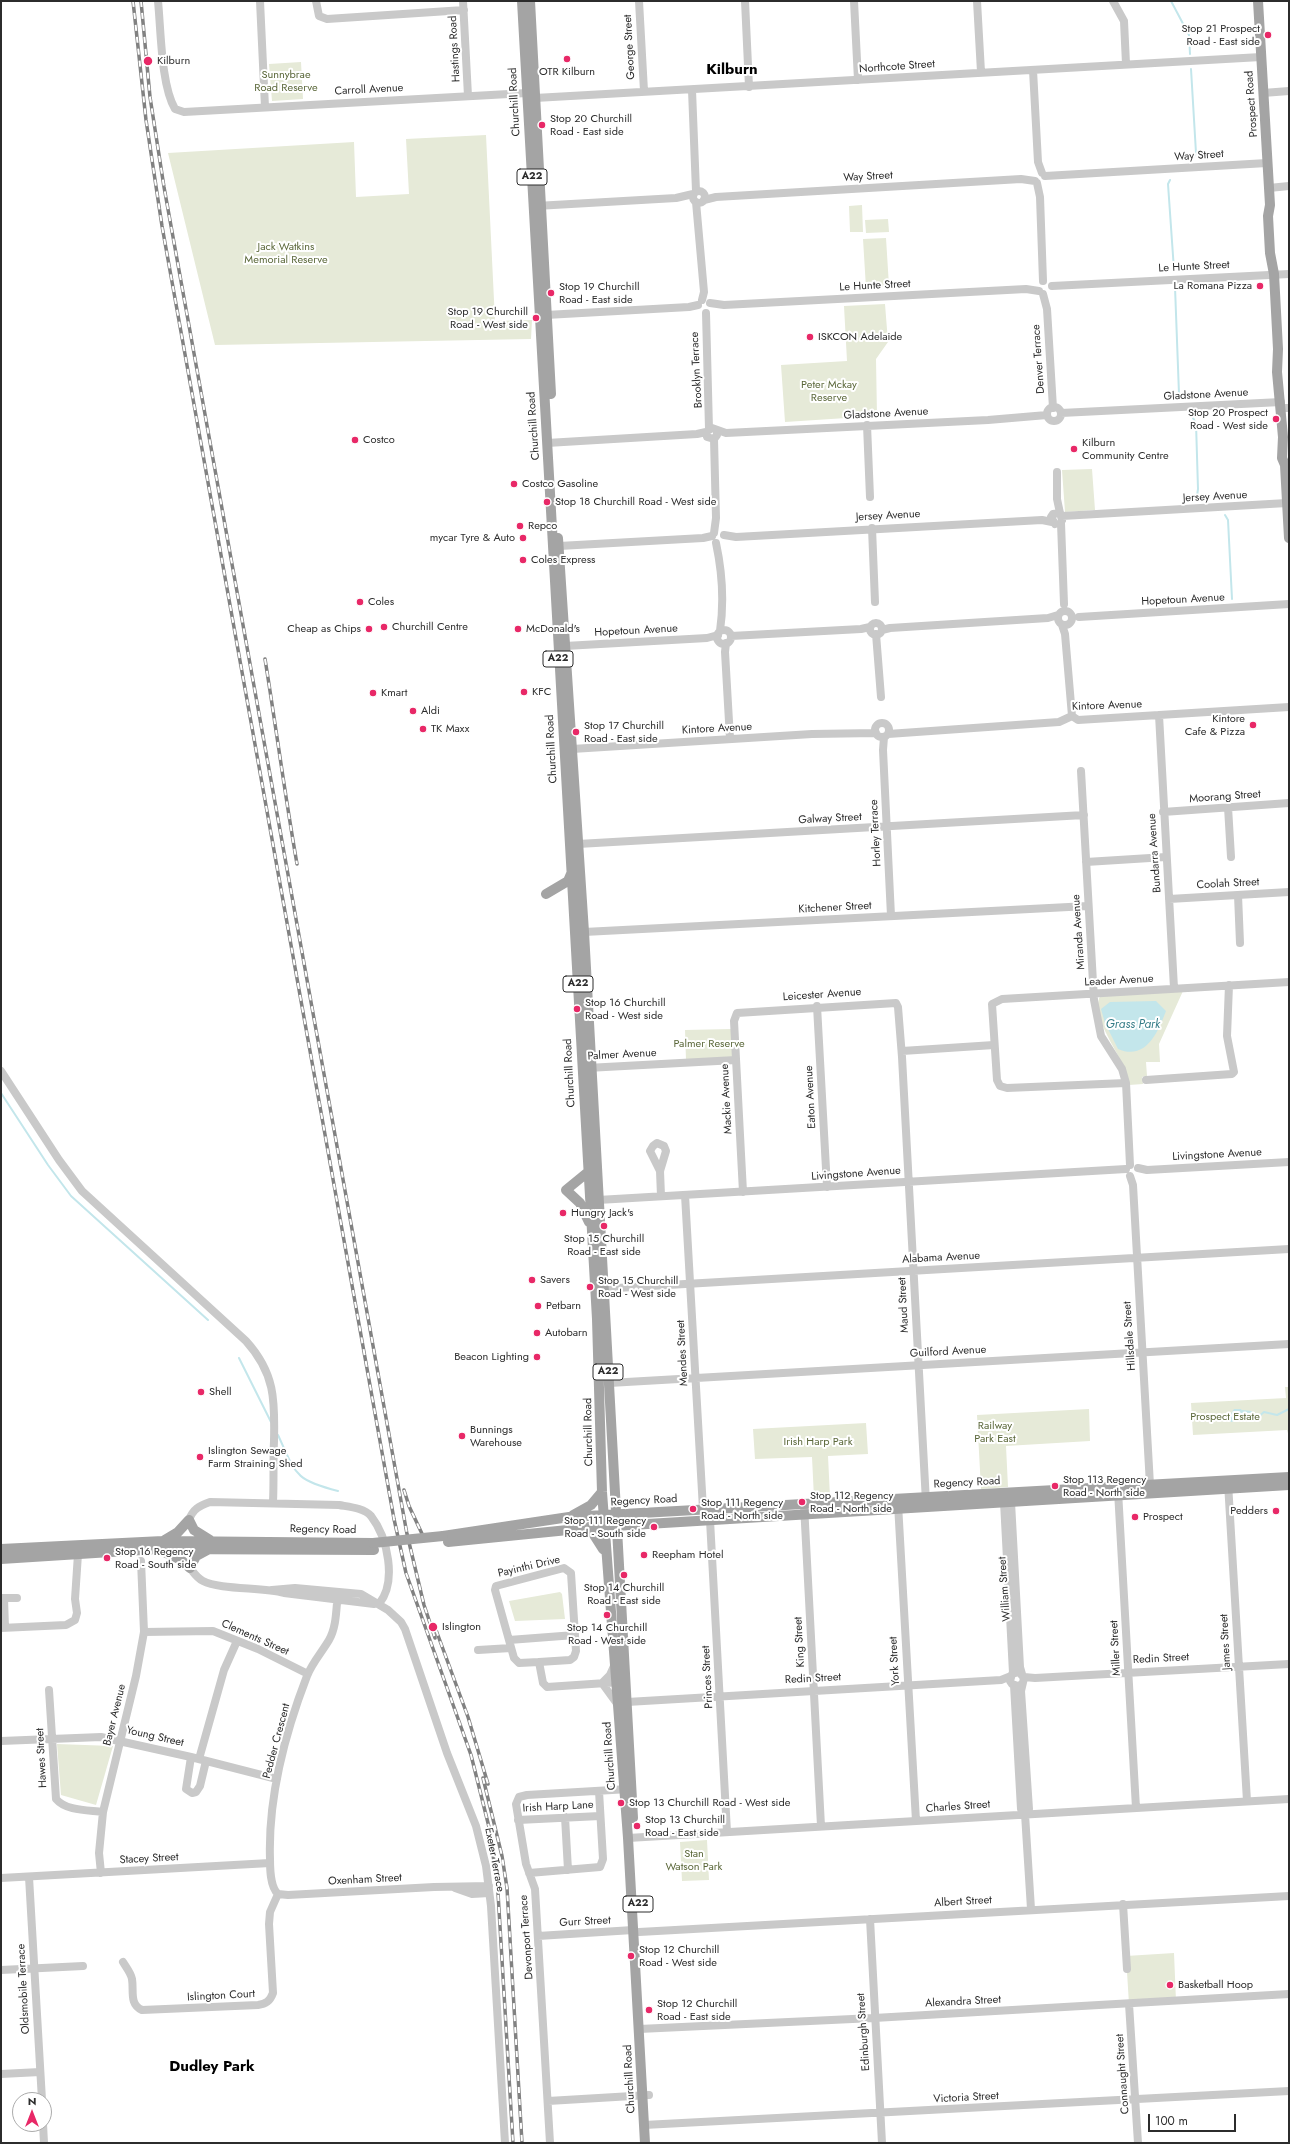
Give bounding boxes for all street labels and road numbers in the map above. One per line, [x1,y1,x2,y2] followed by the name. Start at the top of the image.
[622,14,638,80] street label: George Street
[447,15,463,83] street label: Hastings Road
[859,58,935,76] street label: Northcote Street
[507,67,523,137] street label: Churchill Road
[1243,70,1261,138] street label: Prospect Road
[334,82,404,98] street label: Carroll Avenue
[1174,148,1224,164] street label: Way Street
[517,169,547,185] road number: A22
[843,169,893,185] street label: Way Street
[1158,259,1230,275] street label: Le Hunte Street
[839,278,911,294] street label: Le Hunte Street
[1030,324,1048,394] street label: Denver Terrace
[688,331,706,409] street label: Brooklyn Terrace
[1163,386,1249,404] street label: Gladstone Avenue
[525,391,543,461] street label: Churchill Road
[843,405,929,423] street label: Gladstone Avenue
[1182,489,1248,505] street label: Jersey Avenue
[855,508,921,524] street label: Jersey Avenue
[1141,591,1225,609] street label: Hopetoun Avenue
[594,622,678,640] street label: Hopetoun Avenue
[543,651,573,667] road number: A22
[1072,698,1142,714] street label: Kintore Avenue
[544,714,560,784] street label: Churchill Road
[682,721,752,737] street label: Kintore Avenue
[1189,788,1261,806] street label: Moorang Street
[868,799,884,867] street label: Horley Terrace
[798,811,862,827] street label: Galway Street
[1146,813,1164,893] street label: Bundarra Avenue
[1196,876,1260,892] street label: Coolah Street
[1070,894,1088,970] street label: Miranda Avenue
[798,899,872,917] street label: Kitchener Street
[1084,973,1154,989] street label: Leader Avenue
[563,976,593,992] road number: A22
[782,986,862,1004] street label: Leicester Avenue
[562,1038,578,1108] street label: Churchill Road
[587,1047,657,1063] street label: Palmer Avenue
[719,1064,735,1134] street label: Mackie Avenue
[803,1065,819,1129] street label: Eaton Avenue
[1172,1146,1262,1164] street label: Livingstone Avenue
[811,1164,901,1184] street label: Livingstone Avenue
[902,1249,980,1267] street label: Alabama Avenue
[896,1277,912,1333] street label: Maud Street
[1121,1301,1139,1371] street label: Hillsdale Street
[675,1320,691,1386] street label: Mendes Street
[909,1343,987,1361] street label: Guilford Avenue
[593,1364,623,1380] road number: A22
[582,1398,596,1466] street label: Churchill Road
[933,1475,1001,1491] street label: Regency Road
[610,1493,678,1509] street label: Regency Road
[290,1523,356,1537] street label: Regency Road
[497,1553,561,1581] street label: Payinthi Drive
[996,1556,1014,1622] street label: William Street
[1218,1614,1234,1670] street label: James Street
[792,1616,808,1668] street label: King Street
[219,1617,291,1659] street label: Clements Street
[1108,1620,1124,1676] street label: Miller Street
[887,1636,903,1686] street label: York Street
[700,1645,716,1709] street label: Princes Street
[1133,1651,1189,1667] street label: Redin Street
[785,1671,841,1687] street label: Redin Street
[101,1683,129,1747] street label: Bayer Avenue
[261,1702,293,1780] street label: Pedder Crescent
[601,1721,619,1791] street label: Churchill Road
[125,1724,185,1750] street label: Young Street
[34,1728,50,1788] street label: Hawes Street
[925,1798,991,1816] street label: Charles Street
[522,1799,594,1815] street label: Irish Harp Lane
[481,1827,507,1893] street label: Exeter Terrace
[119,1851,179,1867] street label: Stacey Street
[328,1871,402,1889] street label: Oxenham Street
[517,1894,537,1980] street label: Devonport Terrace
[934,1894,992,1910] street label: Albert Street
[623,1896,653,1912] road number: A22
[559,1914,611,1930] street label: Gurr Street
[15,1943,33,2035] street label: Oldsmobile Terrace
[187,1988,255,2004] street label: Islington Court
[855,1993,873,2071] street label: Edinburgh Street
[925,1993,1001,2011] street label: Alexandra Street
[1114,2033,1132,2115] street label: Connaught Street
[622,2044,638,2114] street label: Churchill Road
[933,2090,999,2106] street label: Victoria Street

